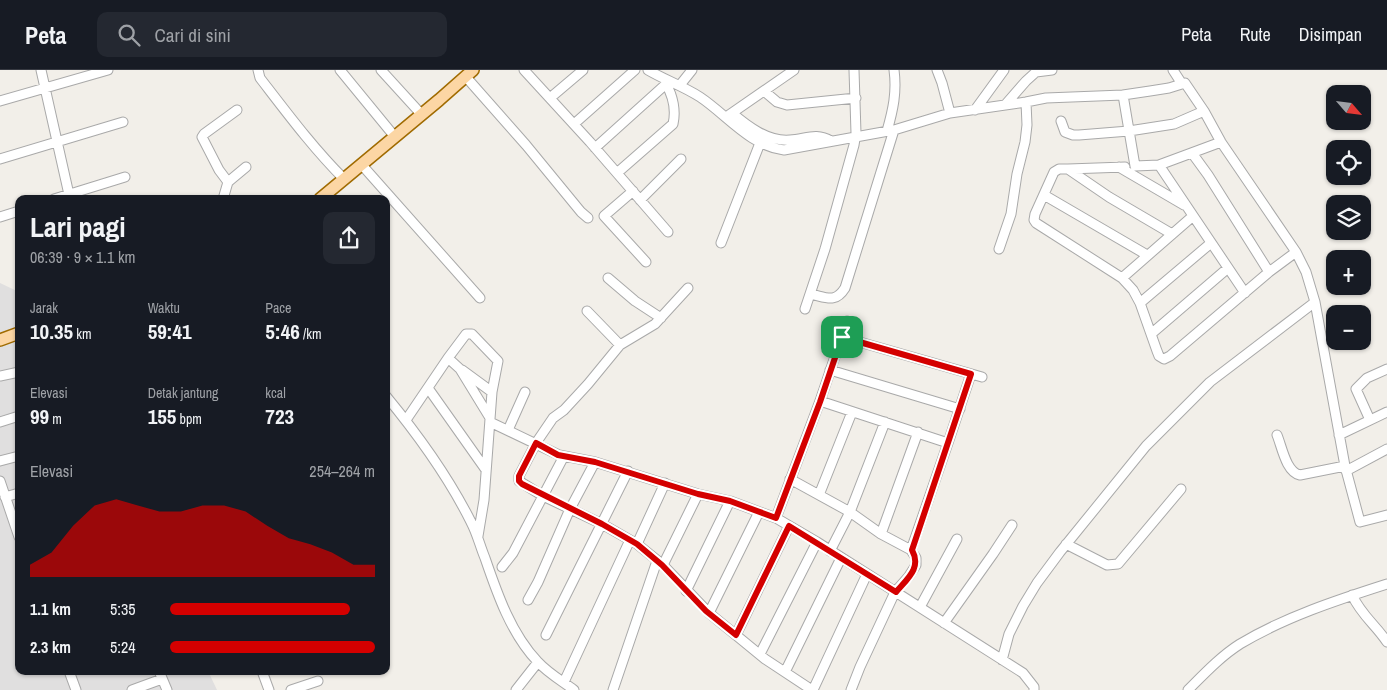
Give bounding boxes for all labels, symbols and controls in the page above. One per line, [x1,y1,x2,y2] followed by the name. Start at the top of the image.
[97,12,447,57] search box
[25,19,67,51] text: Peta
[115,21,143,49] icon: search
[155,22,231,48] text: Cari di sini
[1181,22,1212,47] text: Peta
[1240,22,1271,47] text: Rute
[1299,22,1362,47] text: Disimpan
[1326,85,1371,130] north arrow
[1326,85,1371,350] map controls
[1326,140,1371,185] button: locate
[1326,195,1371,240] button: layers
[30,208,126,246] text: Lari pagi
[323,212,375,264] button: share
[30,246,135,268] text: 06:39 · 9 × 1.1 km
[1326,250,1371,295] button: +
[30,299,58,317] text: Jarak
[148,299,180,317] text: Waktu
[265,299,292,317] text: Pace
[1326,305,1371,350] button: −
[821,316,863,358] pin
[30,317,73,346] text: 10.35
[148,317,192,346] text: 59:41
[265,317,300,346] text: 5:46
[828,323,856,351] icon: arrive
[73,325,92,343] text: km
[300,325,321,343] text: /km
[30,384,68,402] text: Elevasi
[148,384,219,402] text: Detak jantung
[265,384,286,402] text: kcal
[30,402,49,431] text: 99
[148,402,176,431] text: 155
[265,402,294,431] text: 723
[49,410,62,428] text: m
[176,410,202,428] text: bpm
[30,460,73,482] text: Elevasi
[309,460,375,482] text: 254–264 m
[30,598,71,620] text: 1.1 km
[110,598,136,620] text: 5:35
[30,636,71,658] text: 2.3 km
[110,636,136,658] text: 5:24

